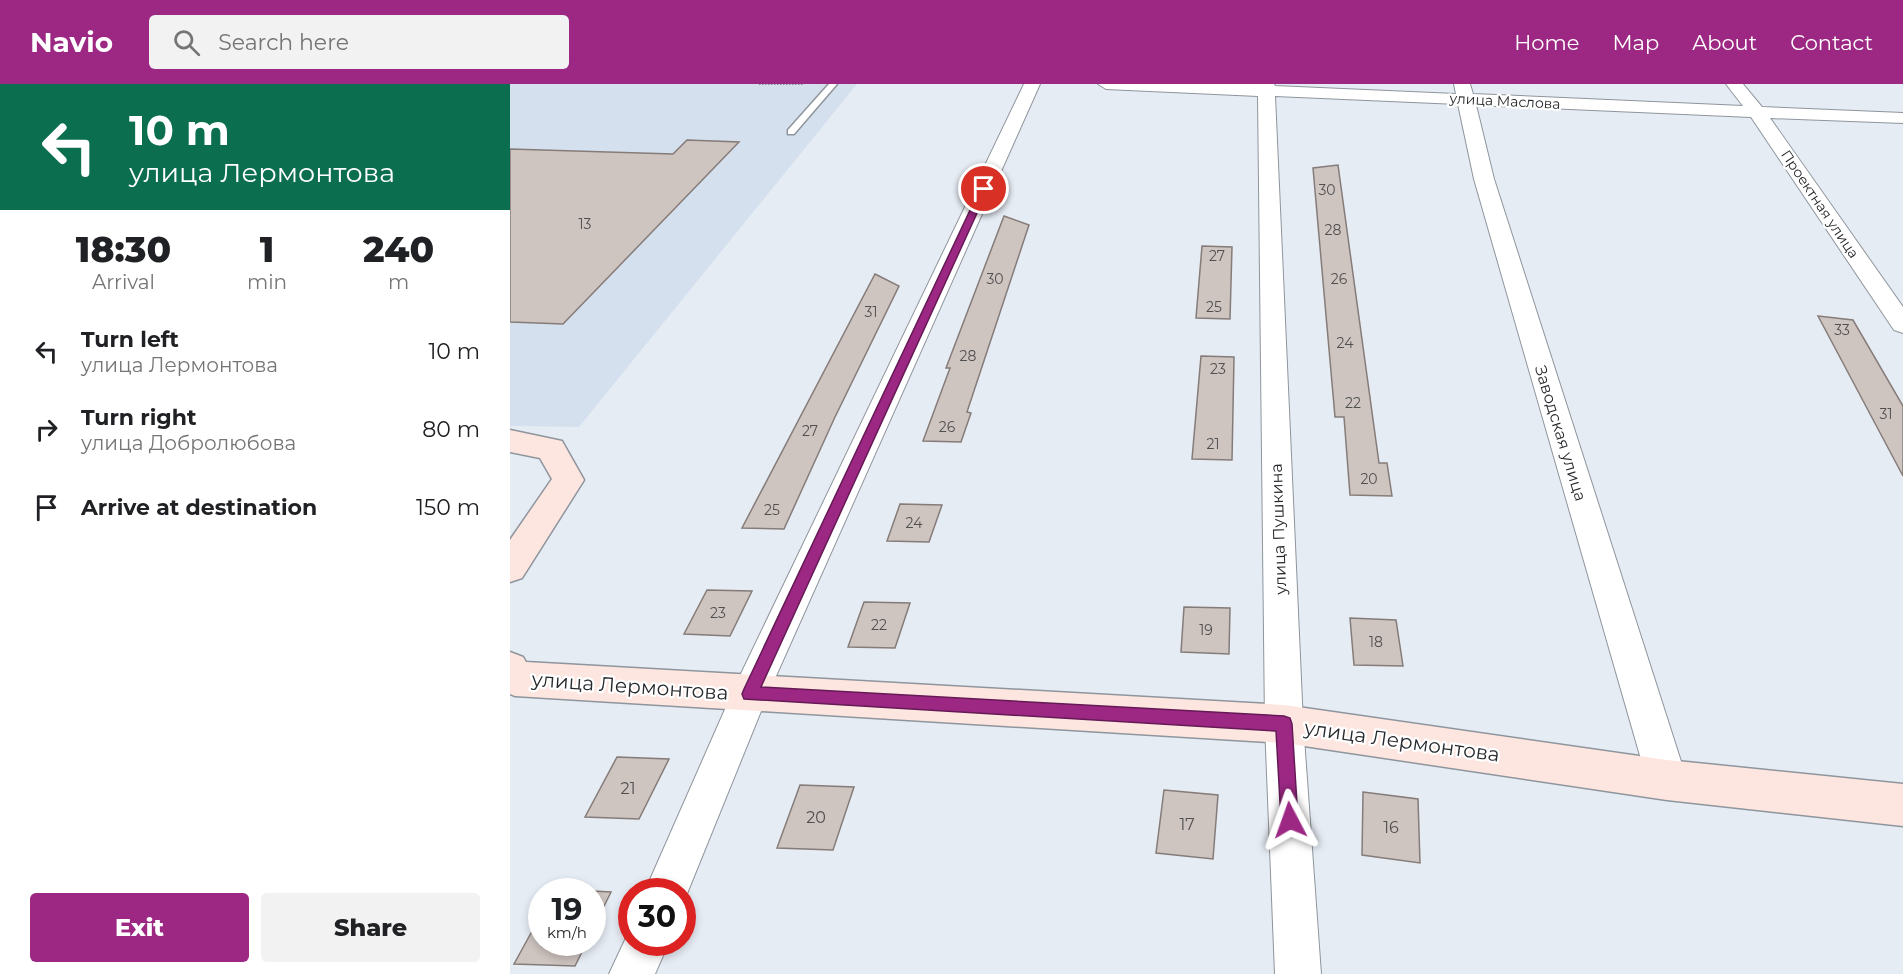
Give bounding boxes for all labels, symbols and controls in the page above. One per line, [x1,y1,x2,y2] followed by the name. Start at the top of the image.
[149,15,569,69] search box
[30,25,113,59] text: Navio
[170,26,203,59] icon: search
[218,29,349,56] text: Search here
[1514,30,1579,55] text: Home
[1612,30,1659,55] text: Map
[1692,30,1757,55] text: About
[1790,30,1873,55] text: Contact
[1448,89,1561,113] street label: улица Маслова
[129,104,230,156] text: 10 m
[30,108,108,186] icon: left
[1777,146,1863,262] street label: Проектная улица
[129,156,395,189] text: улица Лермонтова
[958,163,1009,214] pin
[967,172,1000,205] icon: arrive
[1318,181,1336,199] house number: 30
[579,215,592,233] house number: 13
[1325,221,1342,239] house number: 28
[76,227,171,271] text: 18:30
[260,227,274,271] text: 1
[363,227,434,271] text: 240
[1209,247,1225,265] house number: 27
[92,270,155,294] text: Arrival
[247,270,287,294] text: min
[388,270,409,294] text: m
[986,270,1004,288] house number: 30
[1331,270,1348,288] house number: 26
[1206,298,1222,316] house number: 25
[865,303,877,321] house number: 31
[1834,321,1850,339] house number: 33
[81,326,179,353] text: Turn left
[1337,334,1354,352] house number: 24
[30,335,63,368] icon: left
[428,338,480,365] text: 10 m
[960,347,977,365] house number: 28
[81,353,278,377] text: улица Лермонтова
[1210,360,1226,378] house number: 23
[1531,363,1590,503] street label: Заводская улица
[1345,394,1361,412] house number: 22
[81,404,196,431] text: Turn right
[1880,405,1892,423] house number: 31
[30,413,63,446] icon: right
[422,416,480,443] text: 80 m
[939,418,956,436] house number: 26
[802,422,818,440] house number: 27
[81,431,296,455] text: улица Добролюбова
[1206,435,1220,453] house number: 21
[1267,463,1290,596] street label: улица Пушкина
[1360,470,1378,488] house number: 20
[30,491,63,524] icon: arrive
[81,494,317,521] text: Arrive at destination
[416,494,480,521] text: 150 m
[764,501,780,519] house number: 25
[906,514,923,532] house number: 24
[710,604,726,622] house number: 23
[871,616,887,634] house number: 22
[1199,621,1213,639] house number: 19
[1369,633,1383,651] house number: 18
[530,667,729,705] street label: улица Лермонтова
[1302,715,1501,767] street label: улица Лермонтова
[621,779,635,798] house number: 21
[1258,788,1322,852] position arrow
[806,808,826,827] house number: 20
[1179,815,1195,834] house number: 17
[1383,818,1399,837] house number: 16
[618,878,696,956] speed limit sign: 30
[552,891,582,928] text: 19
[30,893,249,962] button: Exit
[261,893,480,962] button: Share
[547,923,587,942] text: km/h

